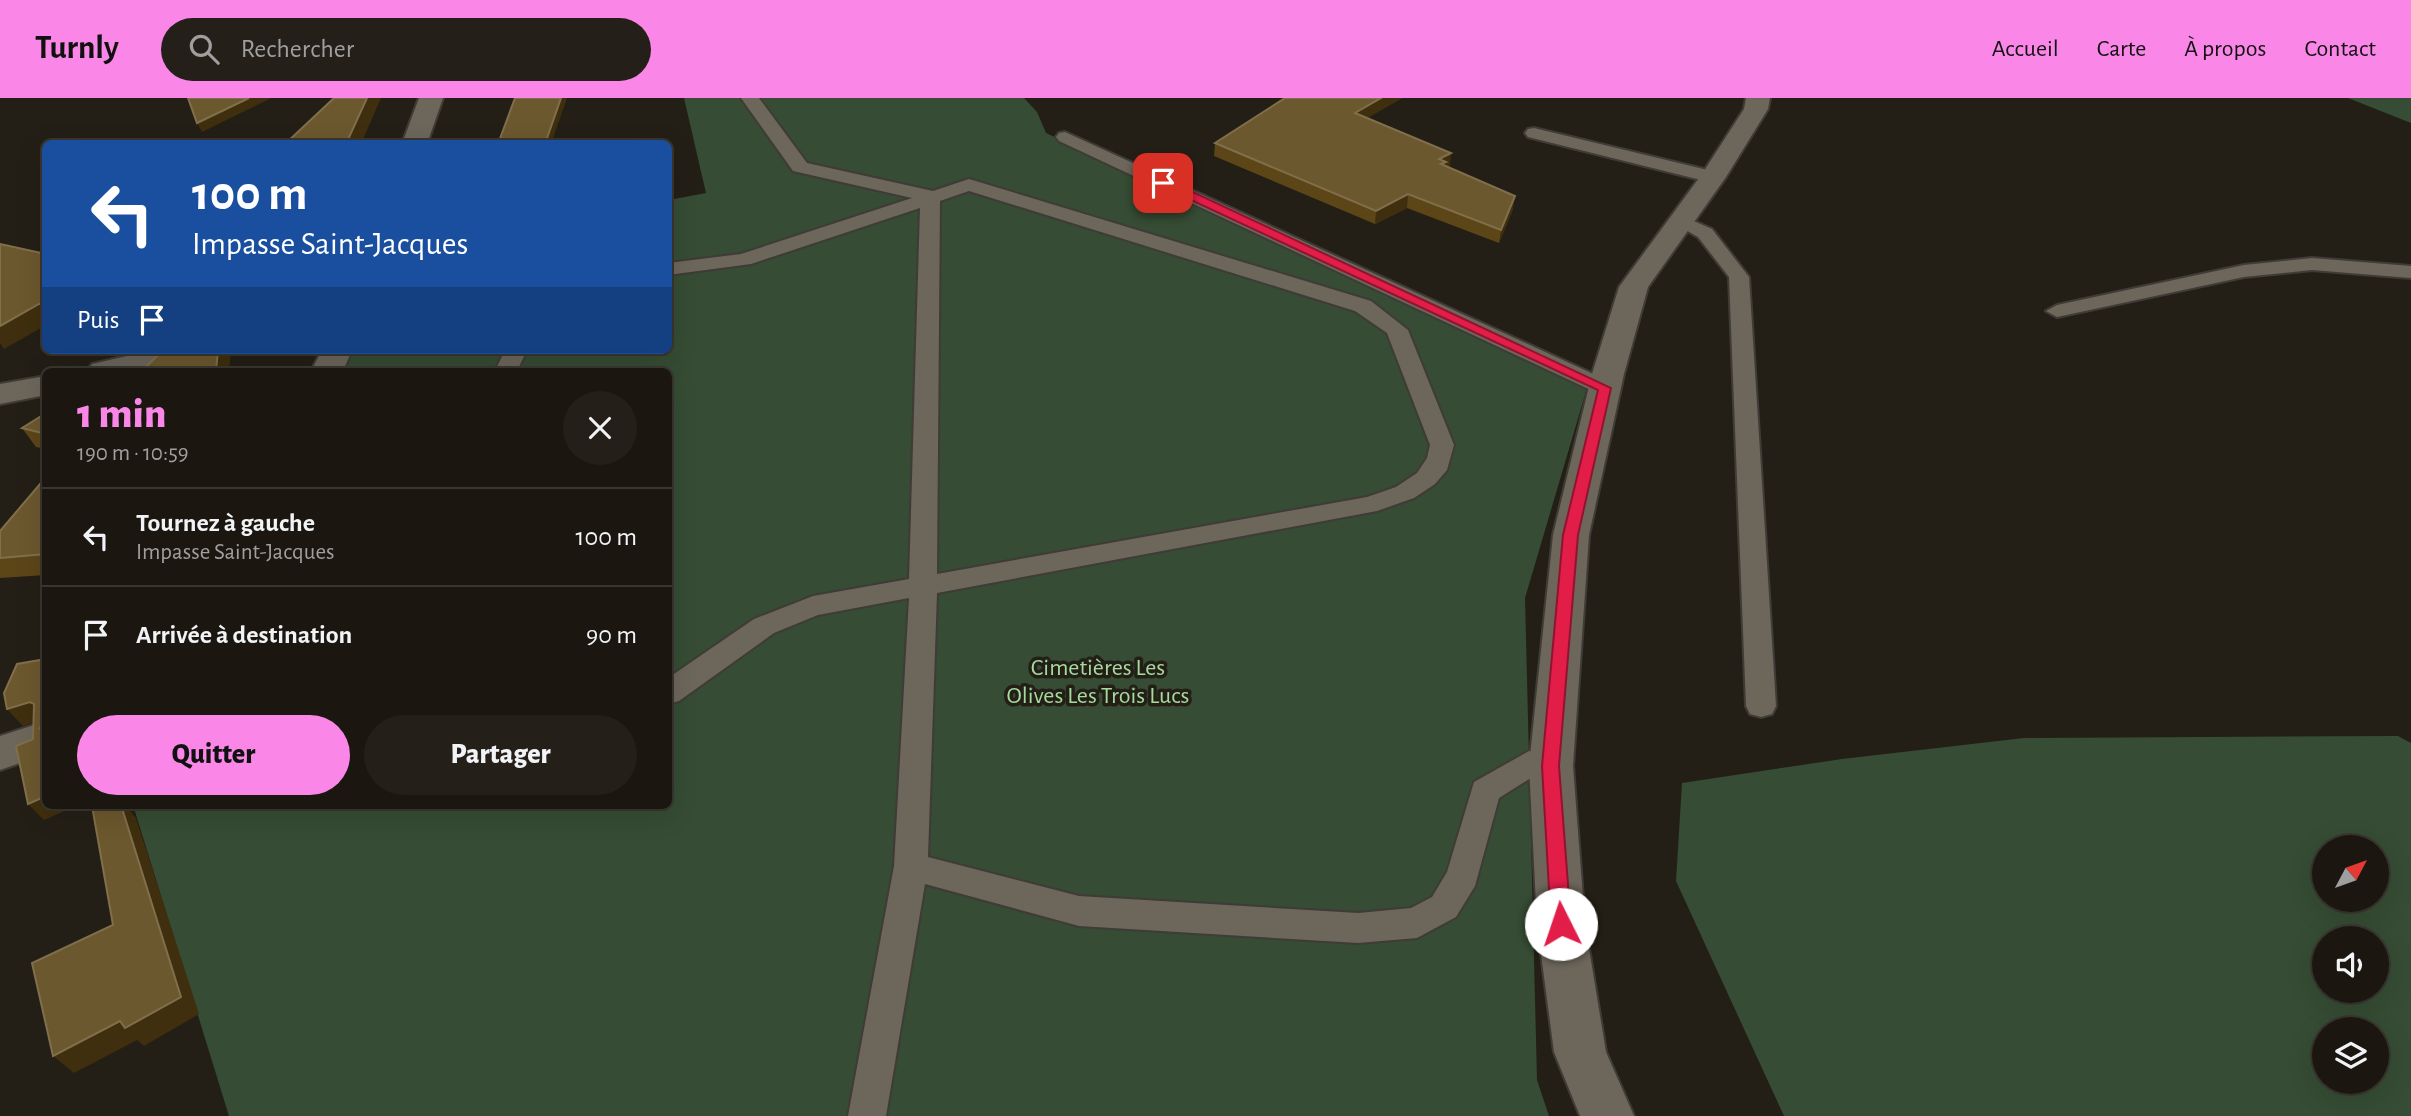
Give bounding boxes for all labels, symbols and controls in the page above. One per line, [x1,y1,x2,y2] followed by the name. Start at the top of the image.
[161,18,651,81] search box
[185,30,223,68] icon: search
[35,32,119,65] text: Turnly
[241,36,354,62] text: Rechercher
[1992,37,2059,61] text: Accueil
[2097,37,2146,61] text: Carte
[2184,37,2266,61] text: À propos
[2304,37,2376,61] text: Contact
[1133,153,1193,213] pin
[1144,164,1182,202] icon: arrive
[77,168,168,259] icon: left
[192,170,308,219] text: 100 m
[192,228,468,260] text: Impasse Saint-Jacques
[133,301,171,339] icon: arrive
[77,307,119,333] text: Puis
[563,391,637,465] button: close
[77,393,166,435] text: 1 min
[77,442,189,465] text: 190 m · 10:59
[136,510,315,536] text: Tournez à gauche
[77,518,115,556] icon: left
[576,524,637,550] text: 100 m
[136,541,335,564] text: Impasse Saint-Jacques
[77,616,115,654] icon: arrive
[136,622,352,648] text: Arrivée à destination
[586,622,637,648] text: 90 m
[1007,656,1189,708] park label: Cimetières Les Olives Les Trois Lucs
[77,715,350,795] button: Quitter
[364,715,637,795] button: Partager
[2312,835,2389,912] north arrow
[2312,835,2389,1094] map controls
[1524,887,1598,961] position arrow
[2312,926,2389,1003] button: sound
[2312,1017,2389,1094] button: layers

